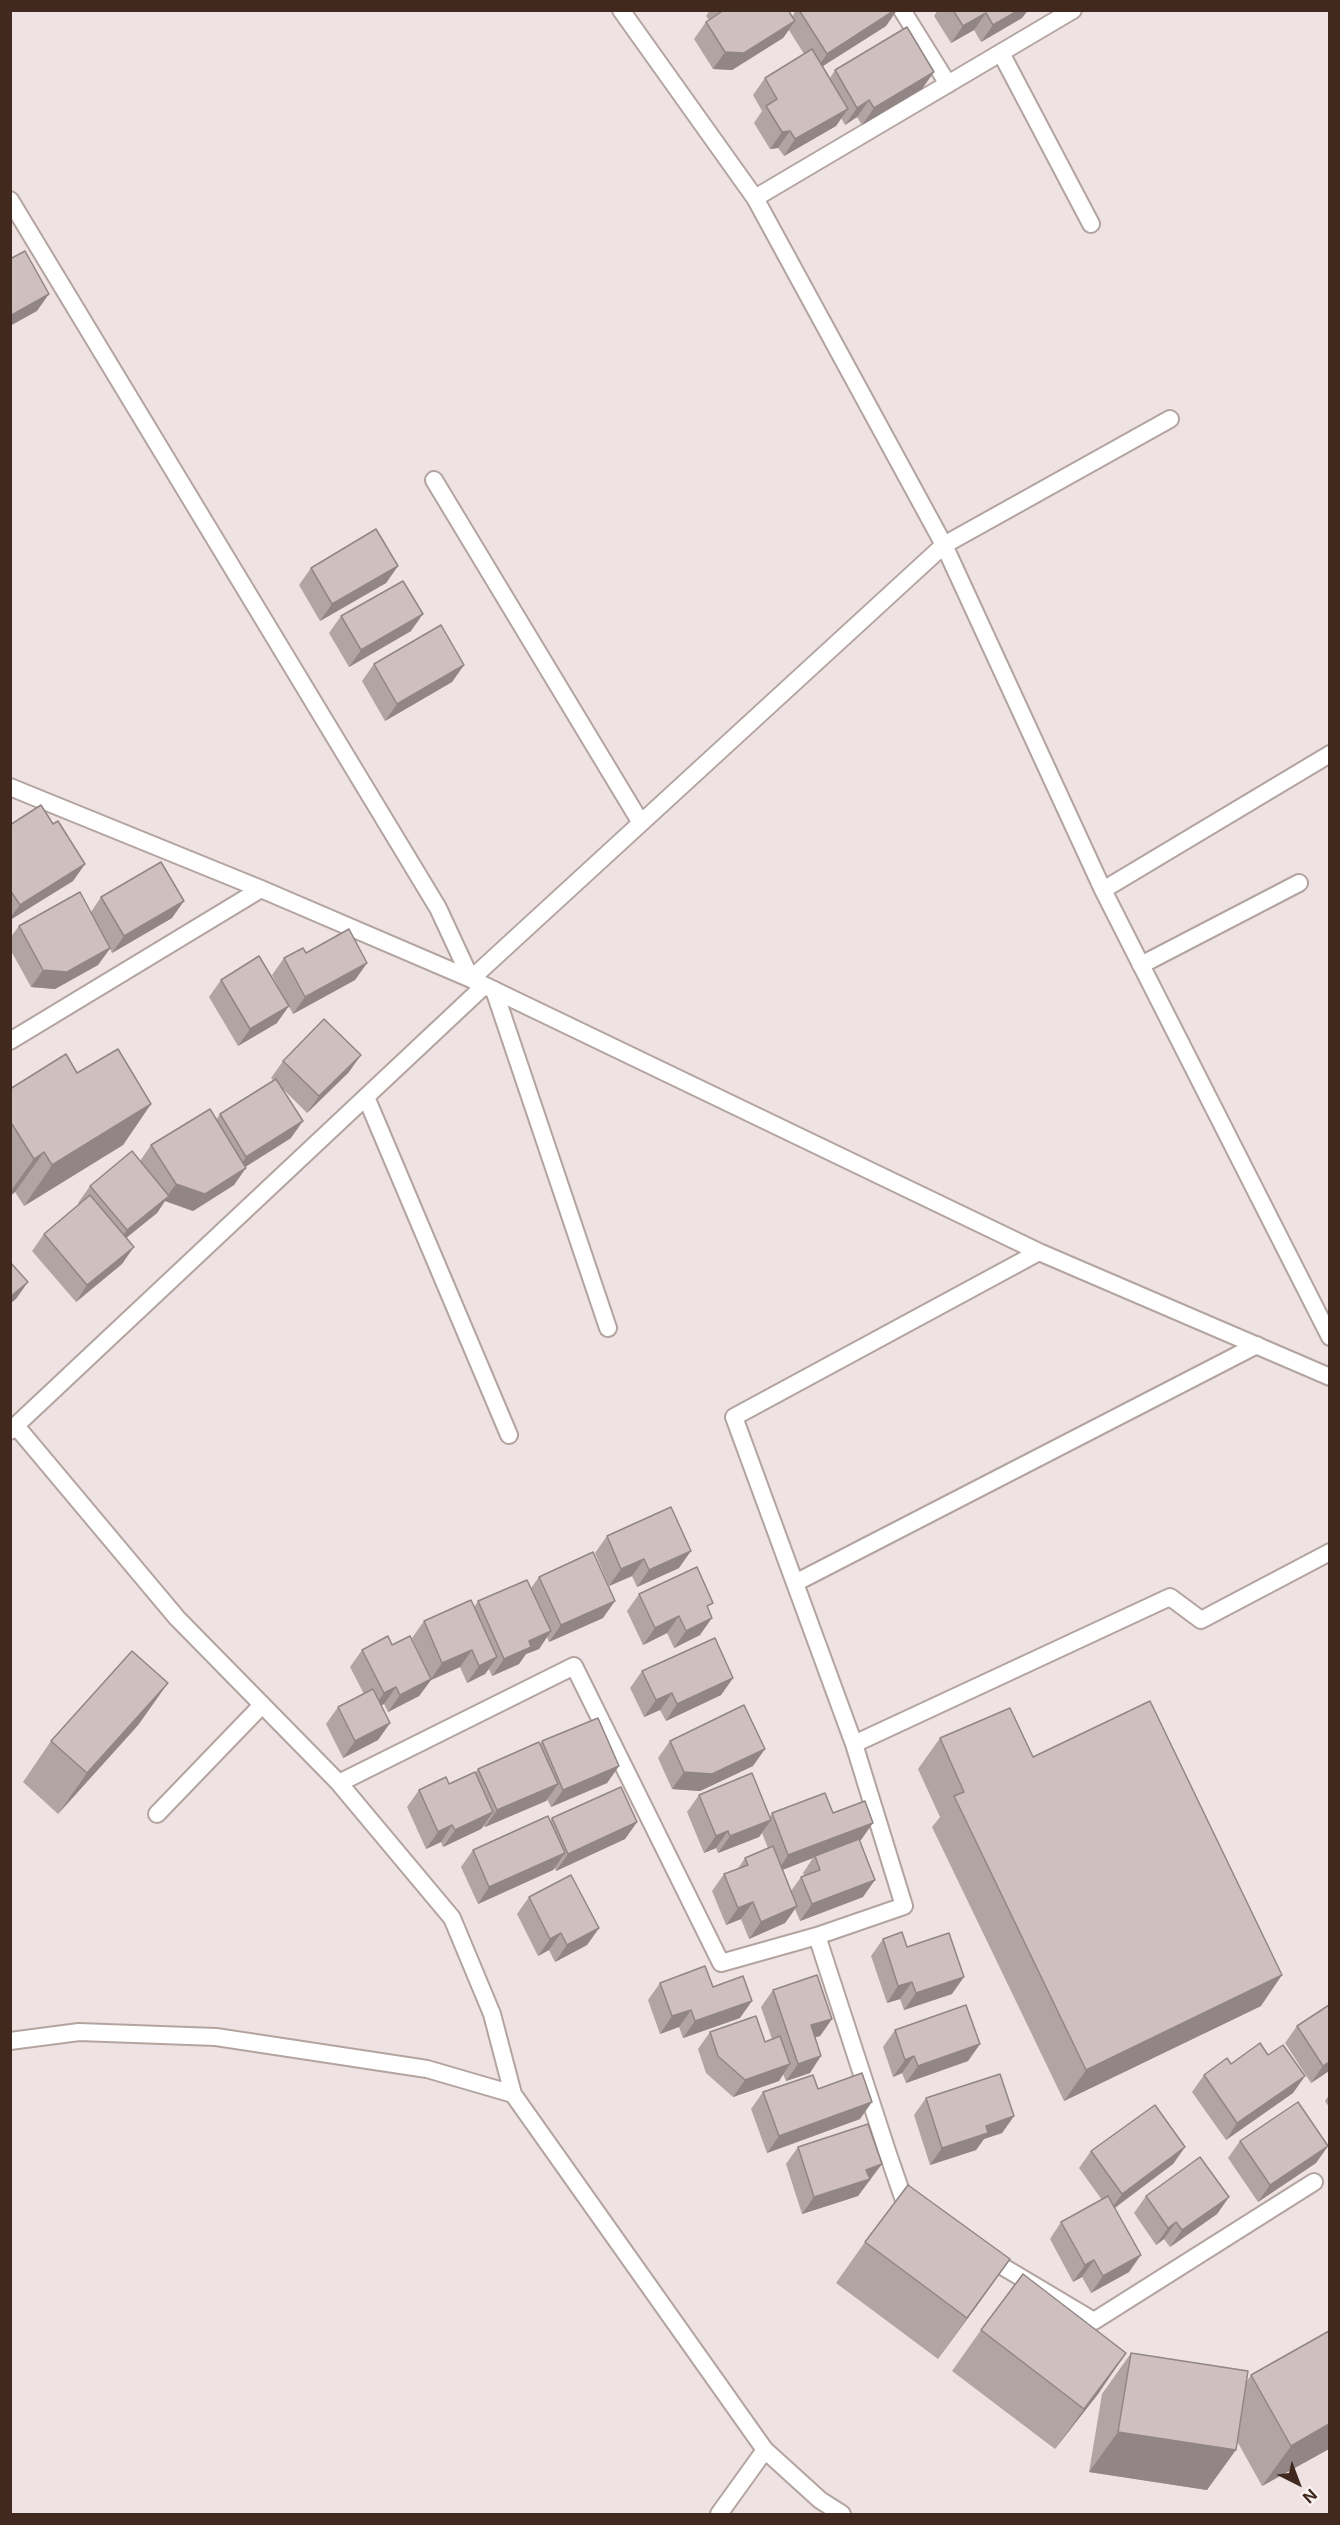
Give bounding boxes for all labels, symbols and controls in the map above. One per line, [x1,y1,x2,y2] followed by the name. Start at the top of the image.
[1268,2453,1328,2513] north arrow
[1299,2485,1321,2508] text: N

